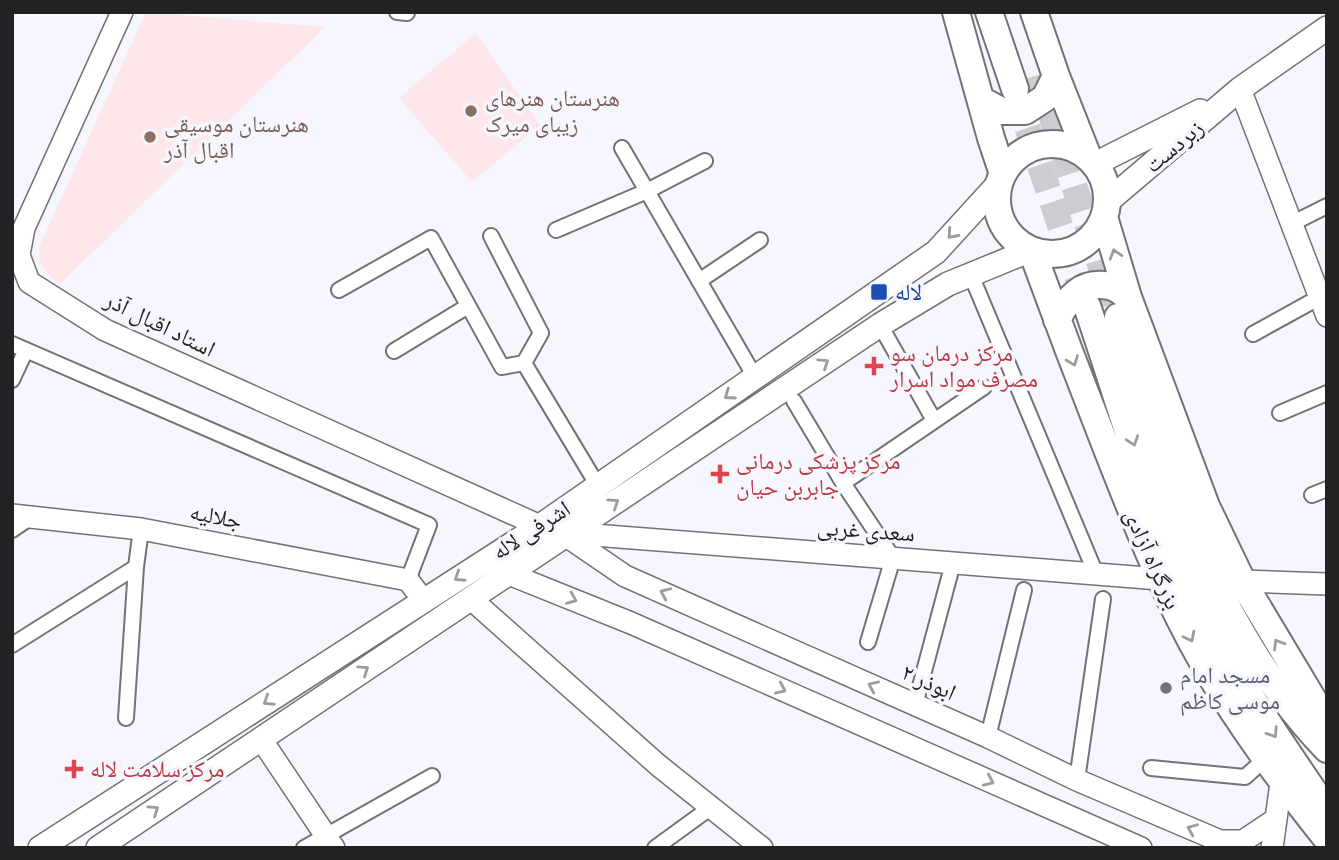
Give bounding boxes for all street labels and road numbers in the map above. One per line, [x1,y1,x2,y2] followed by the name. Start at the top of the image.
[1139,113,1209,179] street label: زبردست
[99,285,220,363] street label: استاد اقبال آذر
[487,494,575,566] street label: اشرفی لاله
[188,497,244,535] street label: جلالیه
[1118,504,1188,614] street label: بزرگراه آزادی
[816,513,916,547] street label: سعدی غربی
[898,658,960,706] street label: ابوذر ۲

